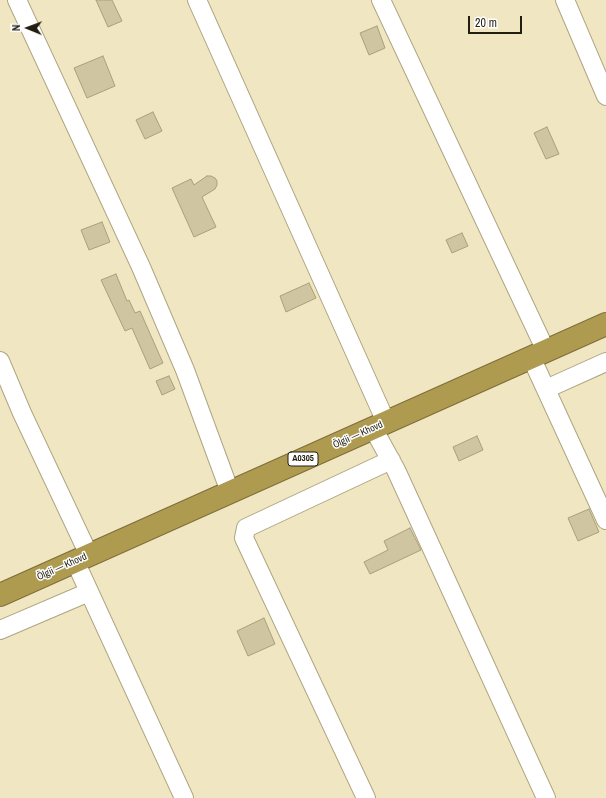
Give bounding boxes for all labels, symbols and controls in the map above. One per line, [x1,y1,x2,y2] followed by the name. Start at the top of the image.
[8,8,48,48] north arrow
[470,8,524,34] scale bar
[475,15,497,31] text: 20 m
[9,24,23,31] text: N
[331,419,385,451] street label: Ölgii — Khovd
[288,452,318,466] road number: A0305
[35,551,89,583] street label: Ölgii — Khovd

